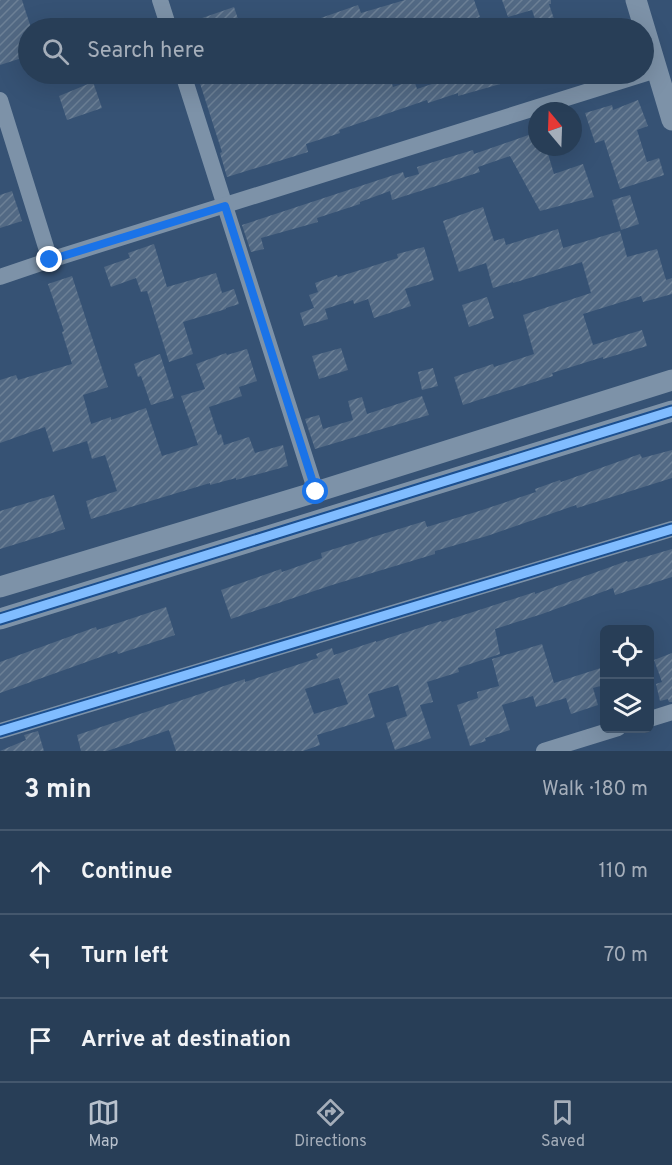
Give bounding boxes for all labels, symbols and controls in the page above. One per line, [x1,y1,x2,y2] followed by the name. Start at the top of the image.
[18,18,654,84] search box
[39,35,72,68] icon: search
[87,38,205,65] text: Search here
[528,102,582,156] north arrow
[36,246,62,272] route end
[302,478,328,504] route start
[600,625,654,733] map controls
[600,625,654,679] button: locate
[600,679,654,733] button: layers
[24,774,92,807] text: 3 min
[542,777,648,803] text: Walk · 180 m
[24,856,57,889] icon: ahead
[81,859,172,886] text: Continue
[599,859,648,885] text: 110 m
[24,940,57,973] icon: left
[81,943,169,970] text: Turn left
[604,943,648,969] text: 70 m
[24,1024,57,1057] icon: arrive
[81,1027,291,1054] text: Arrive at destination
[87,1096,120,1152] tab: Map
[294,1096,367,1152] tab: Directions
[541,1096,585,1152] tab: Saved

